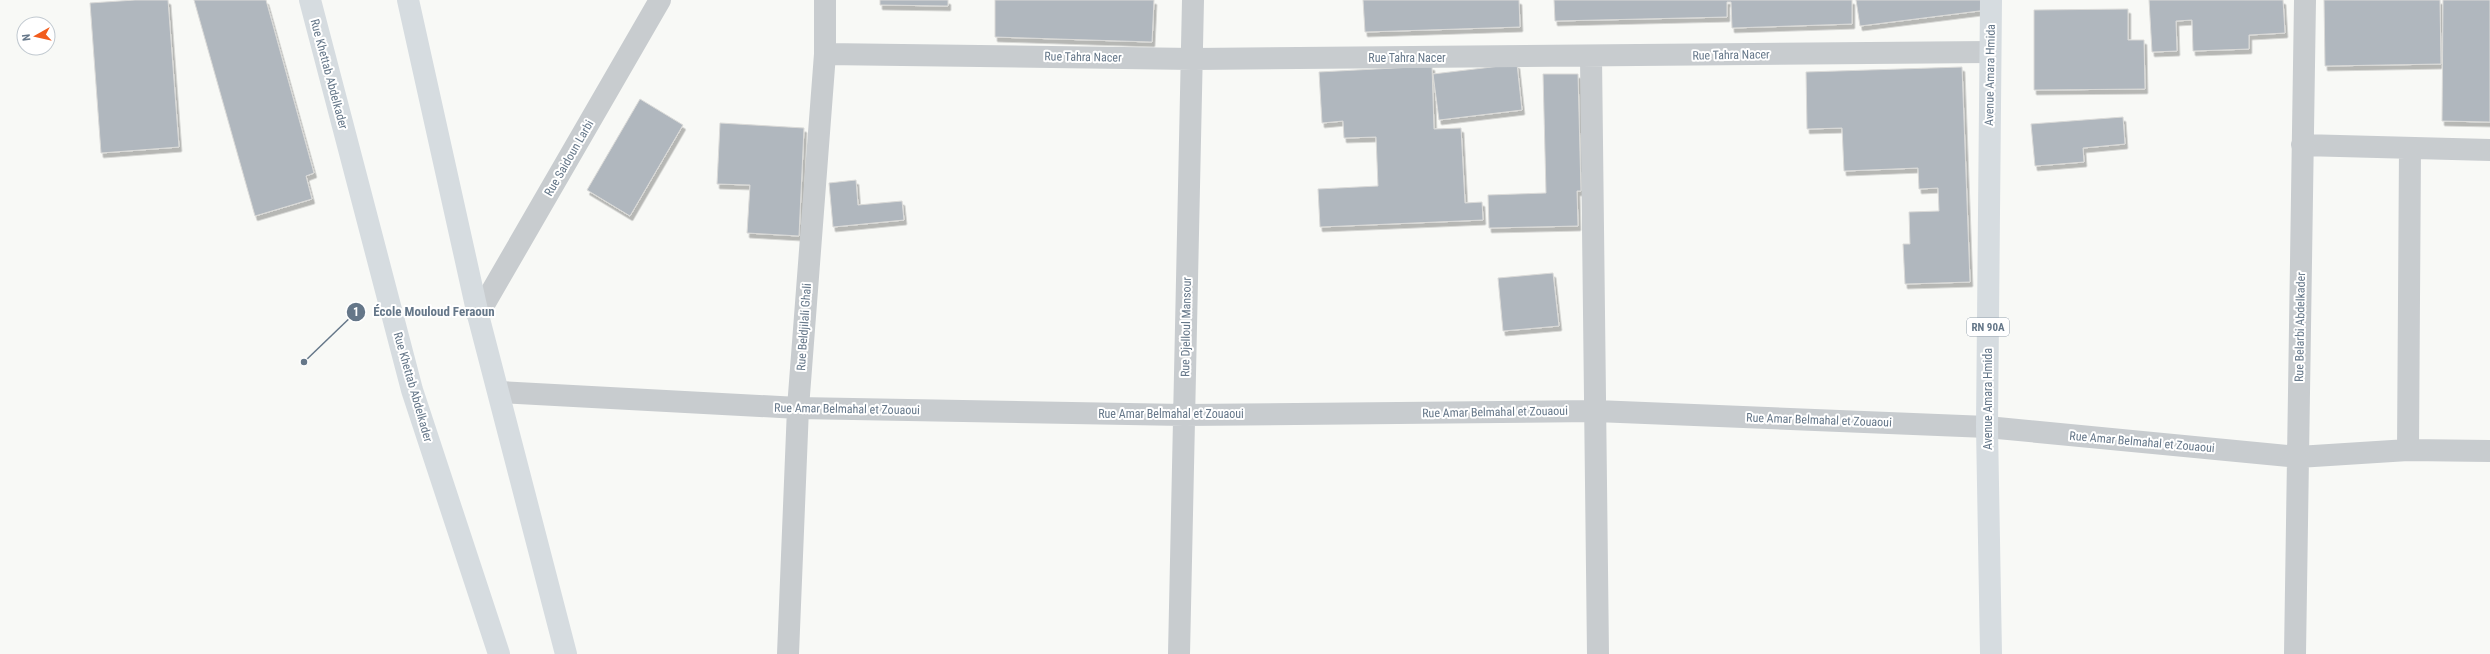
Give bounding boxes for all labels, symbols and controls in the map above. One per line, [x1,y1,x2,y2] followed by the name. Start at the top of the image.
[16,16,56,56] north arrow
[308,17,351,131] street label: Rue Khettab Abdelkader
[1982,24,1998,126] street label: Avenue Amara Hmida
[20,33,33,42] text: N
[1692,47,1770,63] street label: Rue Tahra Nacer
[1044,49,1122,65] street label: Rue Tahra Nacer
[1368,51,1446,65] street label: Rue Tahra Nacer
[542,118,596,198] street label: Rue Saidoun Larbi
[2292,272,2308,382] street label: Rue Belarbi Abdelkader
[1178,276,1194,377] street label: Rue Djelloul Mansour
[794,283,814,371] street label: Rue Beldjilali Ghali
[346,299,503,324] callout: École Mouloud Feraoun
[373,304,495,319] text: École Mouloud Feraoun
[353,305,359,319] text: 1
[1967,318,2009,336] road number: RN 90A
[391,330,435,444] street label: Rue Khettab Abdelkader
[1981,348,1995,450] street label: Avenue Amara Hmida
[774,401,920,417] street label: Rue Amar Belmahal et Zouaoui
[1422,404,1568,420] street label: Rue Amar Belmahal et Zouaoui
[1098,407,1244,421] street label: Rue Amar Belmahal et Zouaoui
[1746,410,1892,430] street label: Rue Amar Belmahal et Zouaoui
[2069,429,2215,455] street label: Rue Amar Belmahal et Zouaoui

